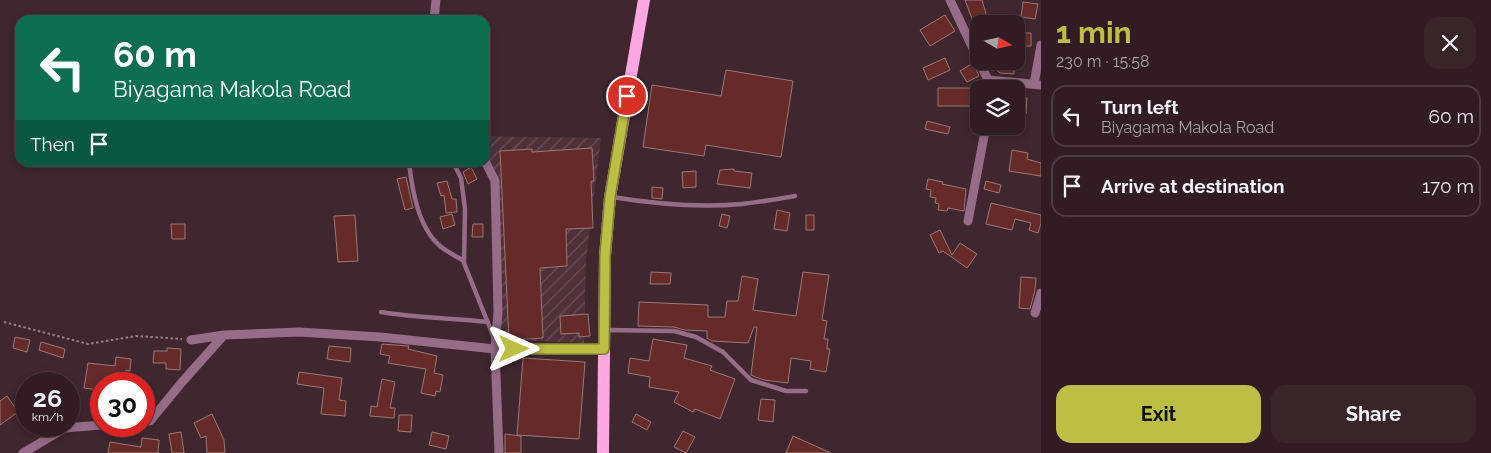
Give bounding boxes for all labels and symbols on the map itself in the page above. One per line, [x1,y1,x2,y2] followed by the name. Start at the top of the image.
[970,15,1025,70] north arrow
[606,75,648,117] pin
[487,322,539,374] position arrow
[90,372,155,437] speed limit sign: 30

